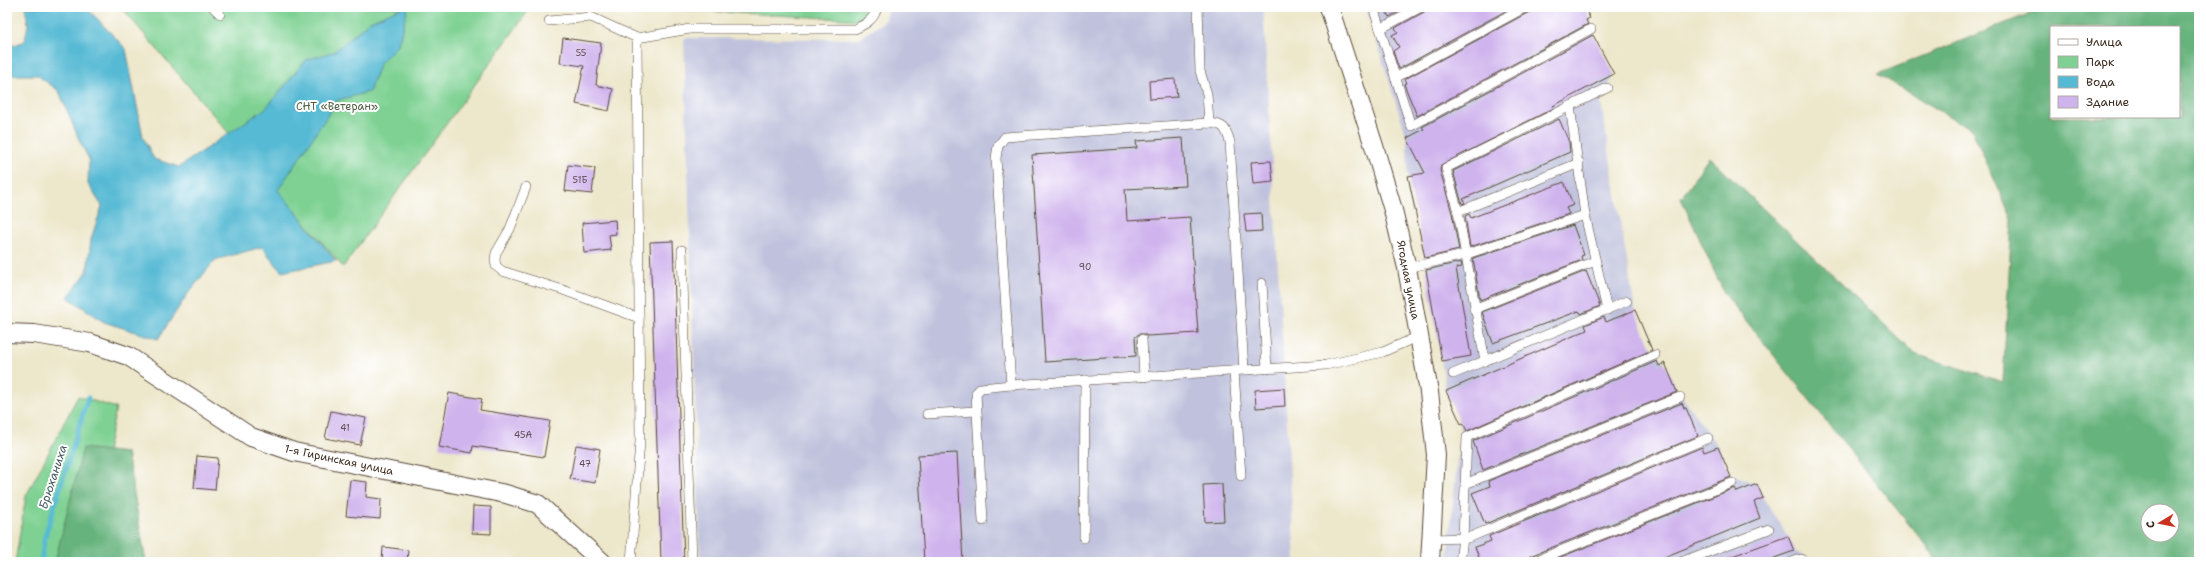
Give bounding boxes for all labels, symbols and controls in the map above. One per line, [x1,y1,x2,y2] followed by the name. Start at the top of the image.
[2050,26,2180,118] legend
[2086,34,2123,50] text: Улица
[576,47,586,59] house number: 55
[2086,54,2115,70] text: Парк
[2086,74,2115,90] text: Вода
[2086,94,2130,110] text: Здание
[296,99,378,114] park label: СНТ «Ветеран»
[573,174,587,186] house number: 51Б
[1393,239,1423,321] street label: Ягодная улица
[1079,261,1091,273] house number: 90
[340,422,350,434] house number: 41
[514,429,533,441] house number: 45А
[283,441,395,479] street label: 1-я Гиринская улица
[35,443,71,511] water label: Брюханиха
[579,458,591,470] house number: 47
[2140,503,2180,543] north arrow
[2143,520,2159,529] text: С

